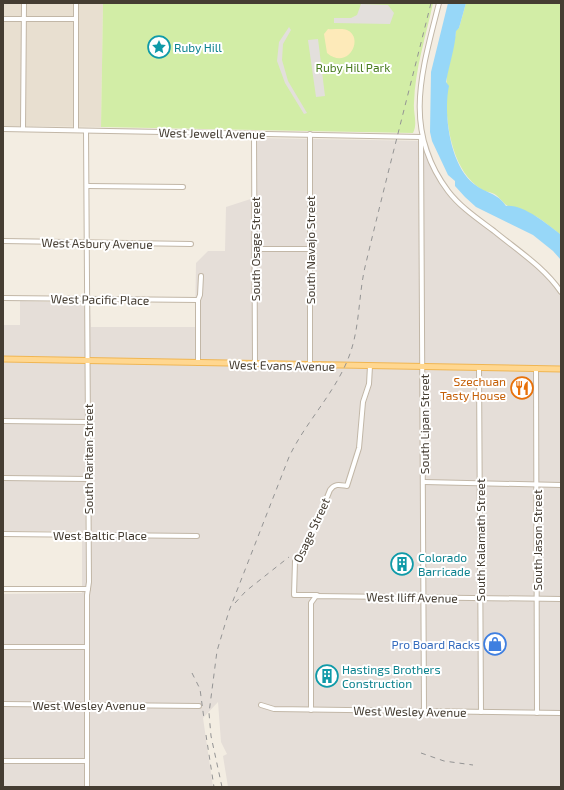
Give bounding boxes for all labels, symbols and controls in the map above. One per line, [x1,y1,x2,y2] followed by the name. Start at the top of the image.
[146,34,172,60] place icon: Ruby Hill
[174,40,222,54] place label: Ruby Hill
[316,60,390,74] park label: Ruby Hill Park
[158,125,266,141] street label: West Jewell Avenue
[303,195,318,304] street label: South Navajo Street
[248,196,262,301] street label: South Osage Street
[41,235,153,251] street label: West Asbury Avenue
[51,291,149,307] street label: West Pacific Place
[229,357,335,373] street label: West Evans Avenue
[417,373,431,474] street label: South Lipan Street
[440,374,506,402] place label: Szechuan Tasty House
[509,375,535,401] restaurant icon: Szechuan Tasty House
[81,403,95,514] street label: South Raritan Street
[473,478,487,602] street label: South Kalamath Street
[530,489,544,590] street label: South Jason Street
[290,495,332,565] street label: Osage Street
[53,528,147,542] street label: West Baltic Place
[418,550,470,578] place label: Colorado Barricade
[389,551,415,577] building icon: Colorado Barricade
[366,589,458,605] street label: West Iliff Avenue
[482,631,508,657] shop icon: Pro Board Racks
[392,637,480,651] place label: Pro Board Racks
[342,662,441,690] place label: Hastings Brothers Construction
[314,663,340,689] building icon: Hastings Brothers Construction
[32,698,146,712] street label: West Wesley Avenue
[353,703,467,719] street label: West Wesley Avenue

